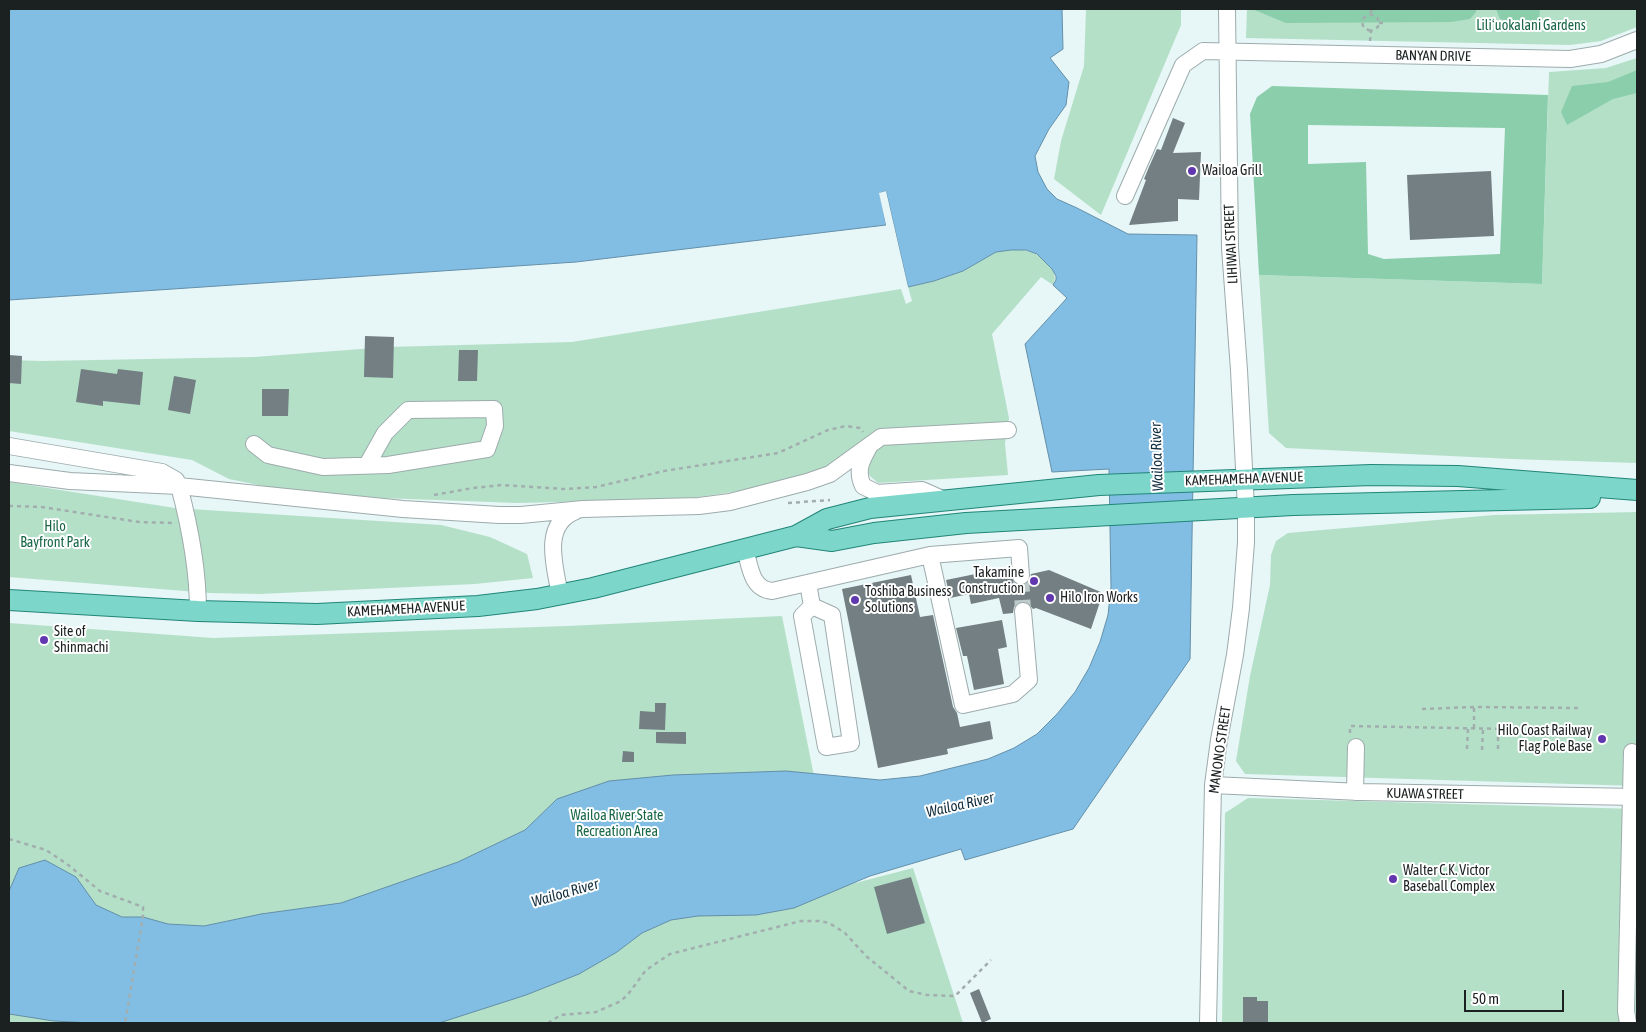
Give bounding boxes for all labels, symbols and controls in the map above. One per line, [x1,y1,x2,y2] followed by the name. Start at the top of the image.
[1476,18,1586,34] park label: Liliʻuokalani Gardens
[1395,47,1471,65] street label: BANYAN DRIVE
[1202,163,1262,179] place label: Wailoa Grill
[1186,165,1198,177] marker: Wailoa Grill
[1221,204,1241,284] street label: LIHIWAI STREET
[1147,422,1167,492] water label: Wailoa River
[1185,469,1303,489] street label: KAMEHAMEHA AVENUE
[20,519,90,552] park label: Hilo Bayfront Park
[959,565,1024,598] place label: Takamine Construction
[1028,575,1040,587] marker: Takamine Construction
[865,584,951,616] place label: Toshiba Business Solutions
[1060,590,1138,606] place label: Hilo Iron Works
[1044,592,1056,604] marker: Hilo Iron Works
[849,594,861,606] marker: Toshiba Business Solutions
[347,598,465,620] street label: KAMEHAMEHA AVENUE
[54,624,108,656] place label: Site of Shinmachi
[38,634,50,646] marker: Site of Shinmachi
[1206,705,1234,795] street label: MANONO STREET
[1498,723,1592,756] place label: Hilo Coast Railway Flag Pole Base
[1596,733,1608,745] marker: Hilo Coast Railway Flag Pole Base
[1386,785,1464,803] street label: KUAWA STREET
[924,788,996,822] water label: Wailoa River
[571,808,663,840] park label: Wailoa River State Recreation Area
[1403,863,1495,896] place label: Walter C.K. Victor Baseball Complex
[1387,873,1399,885] marker: Walter C.K. Victor Baseball Complex
[529,875,601,911] water label: Wailoa River
[1466,980,1566,1012] scale bar
[1472,990,1499,1007] text: 50 m

